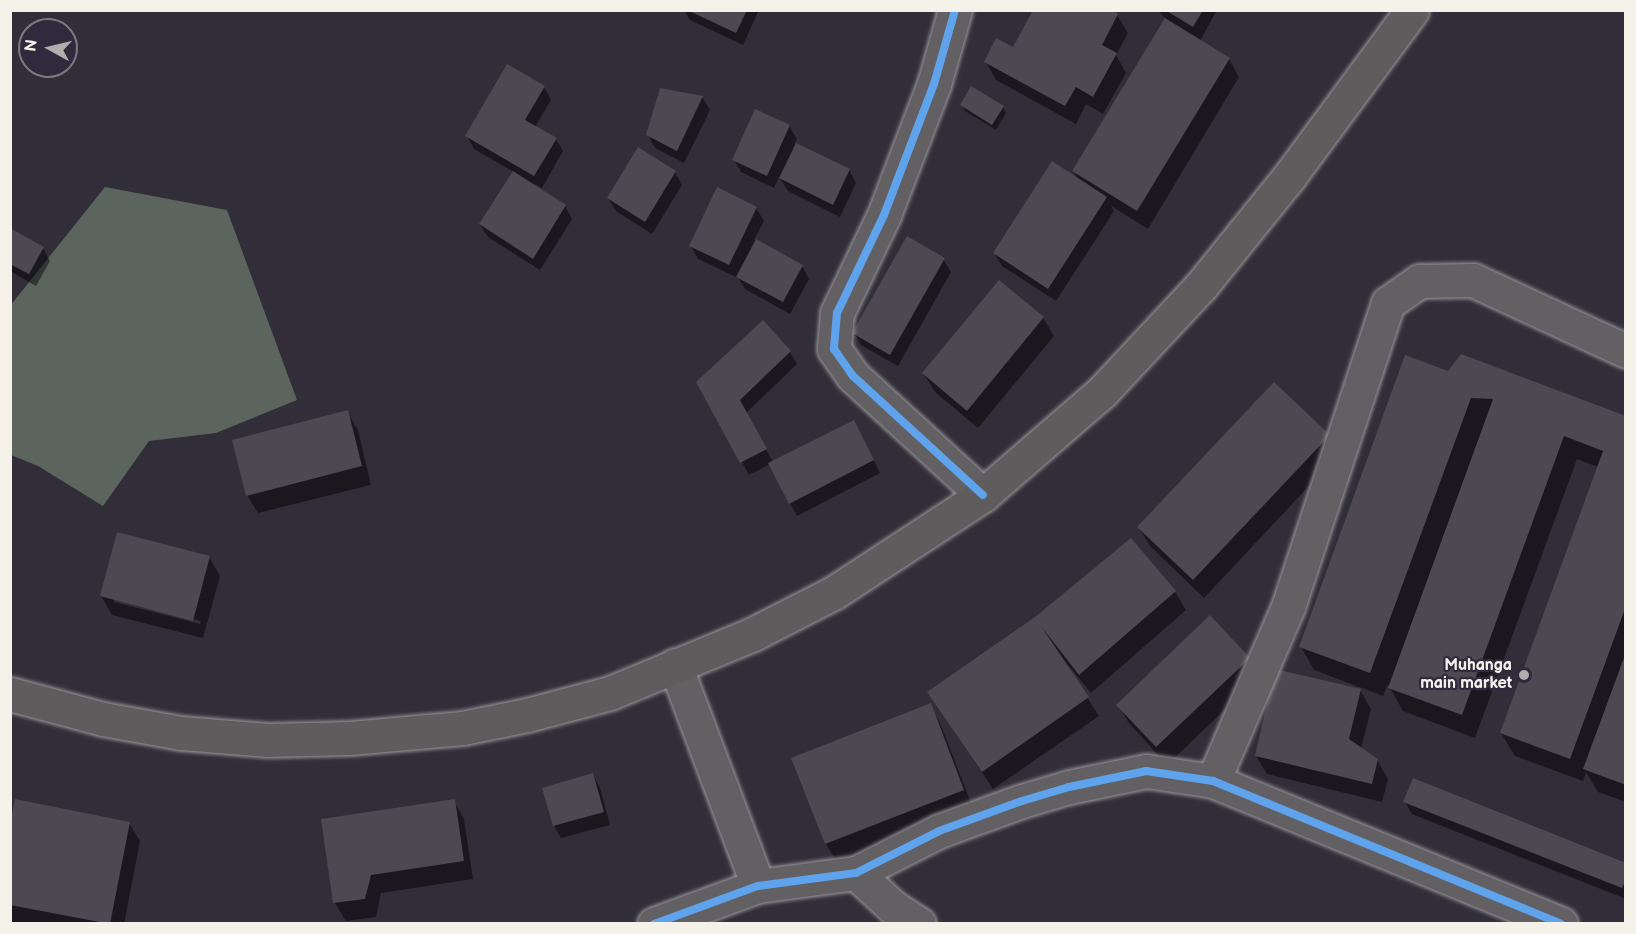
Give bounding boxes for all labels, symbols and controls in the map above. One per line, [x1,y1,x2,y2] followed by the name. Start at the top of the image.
[18,18,78,78] north arrow
[21,38,42,53] text: N
[1420,656,1512,694] place label: Muhanga main market
[1517,668,1531,682] marker: Muhanga main market

